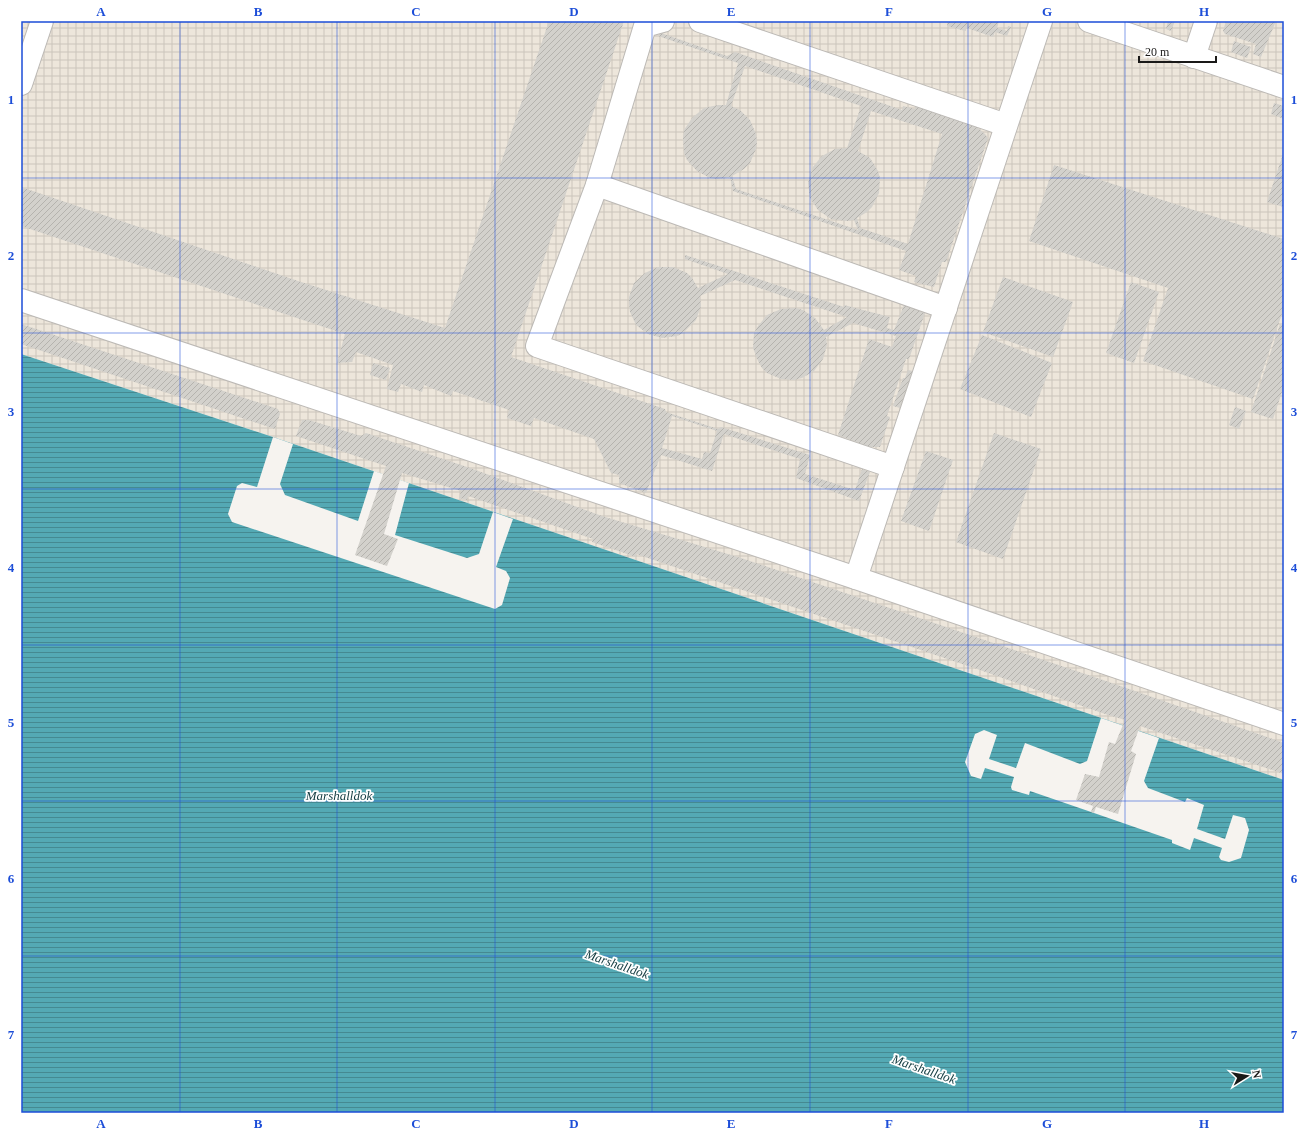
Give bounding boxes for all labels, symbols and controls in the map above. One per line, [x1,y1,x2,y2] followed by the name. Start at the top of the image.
[96,4,106,19] text: A
[254,4,263,19] text: B
[411,4,421,19] text: C
[569,4,579,19] text: D
[727,4,735,19] text: E
[885,4,893,19] text: F
[1042,4,1052,19] text: G
[1199,4,1209,19] text: H
[1139,38,1216,64] scale bar
[1145,45,1170,59] text: 20 m
[8,92,14,107] text: 1
[1291,92,1297,107] text: 1
[8,248,14,263] text: 2
[1291,248,1297,263] text: 2
[8,404,15,419] text: 3
[1291,404,1298,419] text: 3
[8,560,15,575] text: 4
[1291,560,1298,575] text: 4
[8,715,15,730] text: 5
[1291,715,1298,730] text: 5
[305,788,372,803] water label: Marshalldok
[8,871,15,886] text: 6
[1291,871,1298,886] text: 6
[582,946,651,982] water label: Marshalldok
[8,1027,15,1042] text: 7
[1291,1027,1298,1042] text: 7
[889,1051,958,1087] water label: Marshalldok
[1227,1056,1267,1096] north arrow
[1250,1069,1263,1079] text: N
[96,1116,106,1131] text: A
[254,1116,263,1131] text: B
[411,1116,421,1131] text: C
[569,1116,579,1131] text: D
[727,1116,735,1131] text: E
[885,1116,893,1131] text: F
[1042,1116,1052,1131] text: G
[1199,1116,1209,1131] text: H

